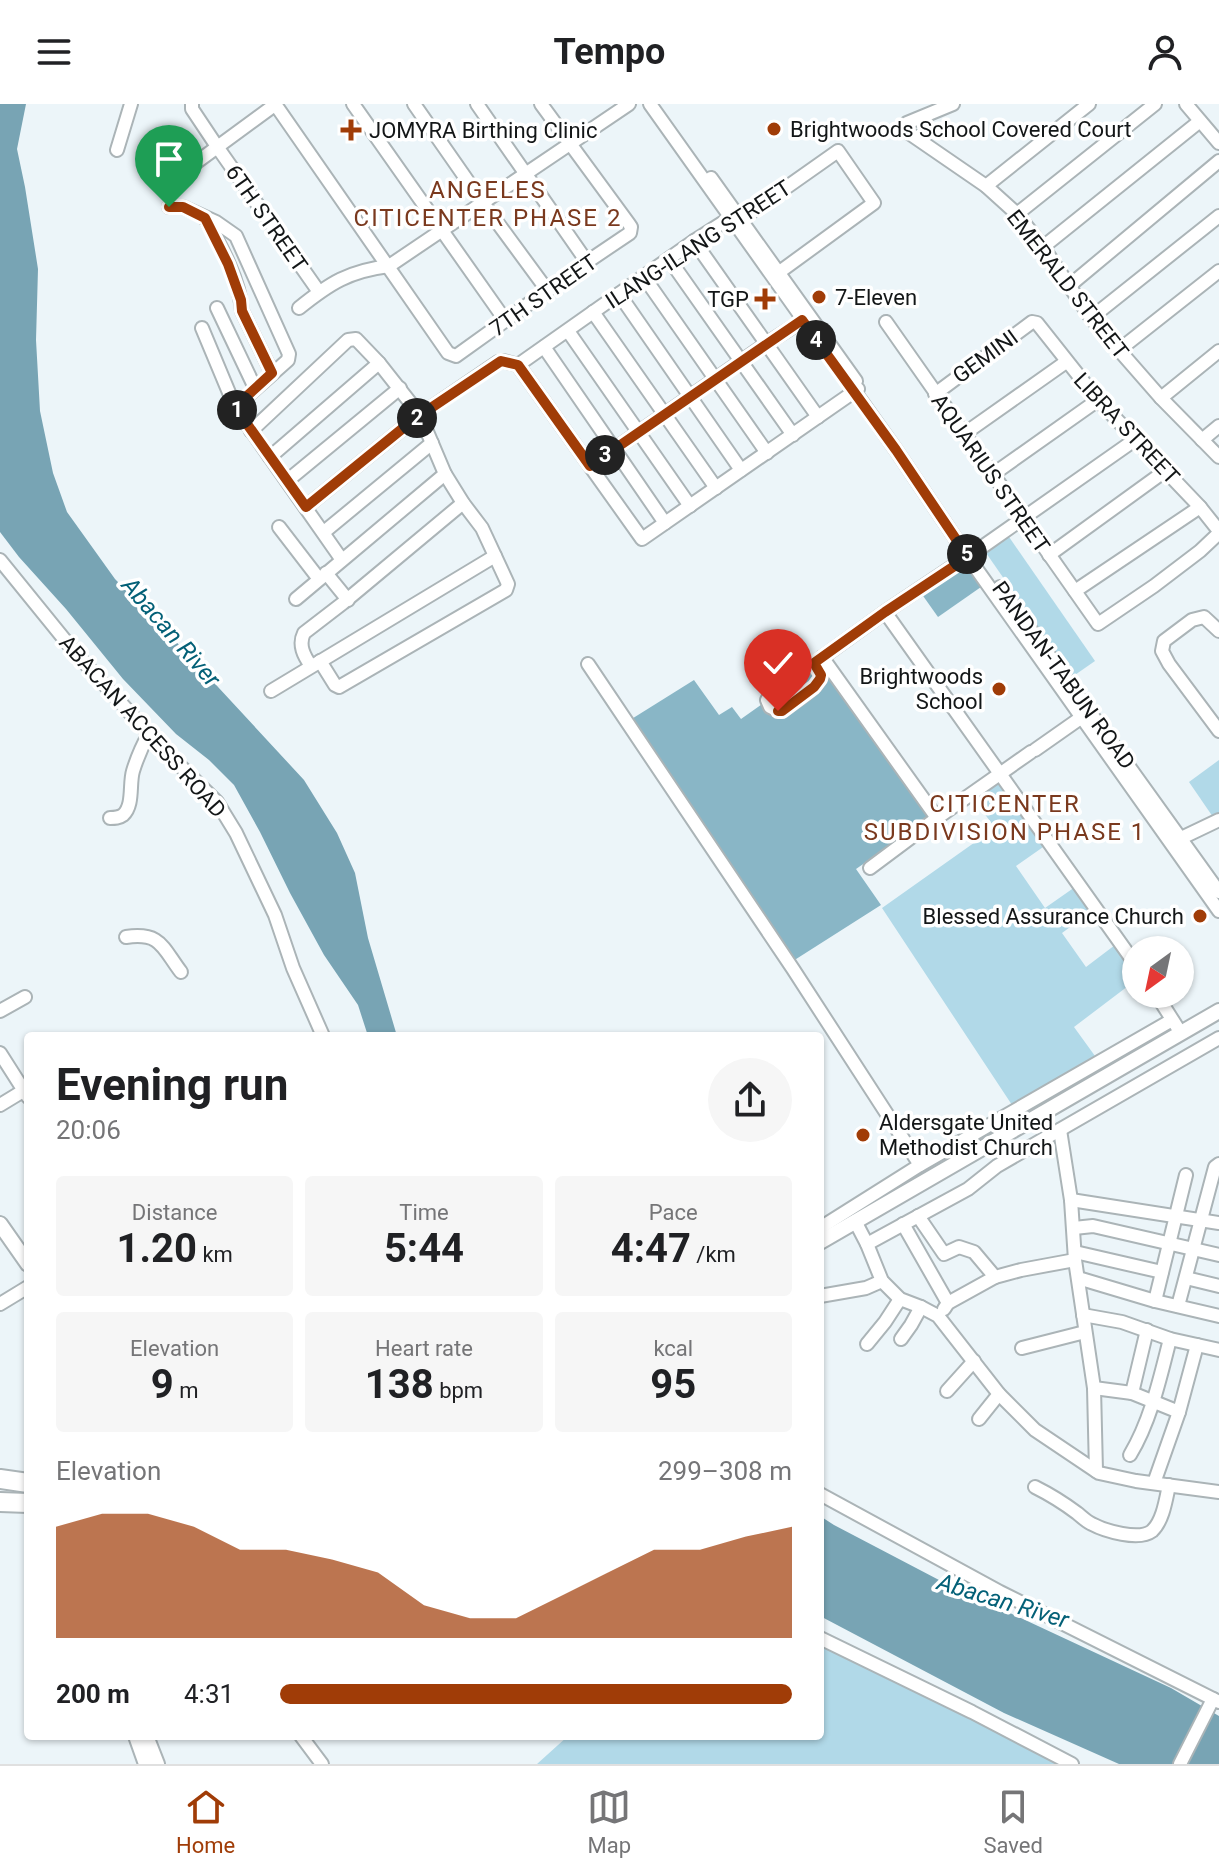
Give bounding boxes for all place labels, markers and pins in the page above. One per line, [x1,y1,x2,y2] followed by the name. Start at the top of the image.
[790,117,1131,142] place label: Brightwoods School Covered Court
[369,118,597,143] place label: JOMYRA Birthing Clinic
[340,119,362,141] marker: JOMYRA Birthing Clinic
[765,120,783,138] marker: Brightwoods School Covered Court
[135,125,203,207] pin
[835,285,917,310] place label: 7-Eleven
[707,287,749,312] place label: TGP
[810,288,828,306] marker: 7-Eleven
[756,290,774,308] marker: TGP
[796,320,836,360] pin: 4
[217,390,257,430] pin: 1
[397,398,437,438] pin: 2
[585,435,625,475] pin: 3
[947,534,987,574] pin: 5
[744,629,812,711] pin
[859,664,983,714] place label: Brightwoods School
[990,680,1008,698] marker: Brightwoods School
[923,904,1184,929] place label: Blessed Assurance Church
[1191,907,1209,925] marker: Blessed Assurance Church
[879,1110,1053,1160] place label: Aldersgate United Methodist Church
[854,1126,872,1144] marker: Aldersgate United Methodist Church

